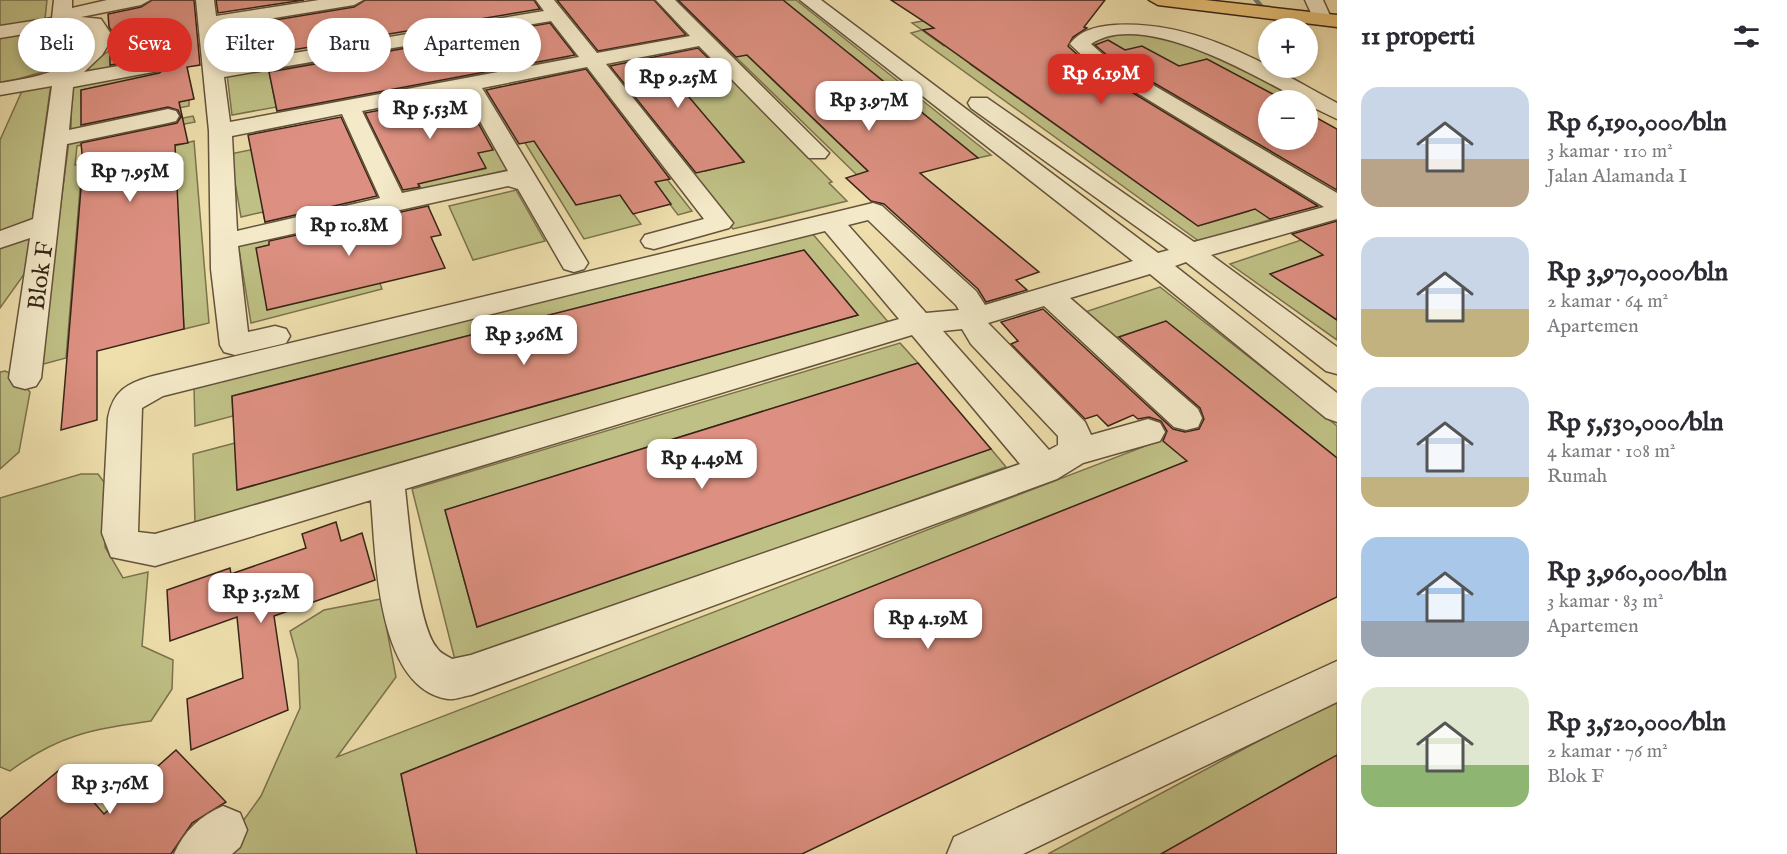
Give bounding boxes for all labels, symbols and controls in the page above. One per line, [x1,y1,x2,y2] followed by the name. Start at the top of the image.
[18,18,95,72] chip: Beli
[107,18,192,72] chip: Sewa
[204,18,295,72] chip: Filter
[307,18,391,72] chip: Baru
[403,18,541,72] chip: Apartemen
[1258,18,1318,150] map controls
[1258,18,1318,78] button: +
[1361,20,1475,53] text: 11 properti
[1730,20,1763,53] icon: filters
[1039,54,1163,105] pin: Rp 6.19M
[616,58,740,109] pin: Rp 9.25M
[1062,61,1140,86] text: Rp 6.19M
[639,65,717,90] text: Rp 9.25M
[807,81,931,132] pin: Rp 3.97M
[830,88,908,113] text: Rp 3.97M
[368,89,492,140] pin: Rp 5.53M
[1258,90,1318,150] button: −
[392,96,468,121] text: Rp 5.53M
[1547,106,1727,139] text: Rp 6,190,000/bln
[1409,111,1481,183] icon: home
[1547,139,1673,164] text: 3 kamar · 110 m²
[68,152,192,203] pin: Rp 7.95M
[91,159,169,184] text: Rp 7.95M
[1547,164,1687,189] text: Jalan Alamanda I
[287,206,411,257] pin: Rp 10.8M
[310,213,388,238] text: Rp 10.8M
[21,240,62,312] street label: Blok F
[1547,256,1728,289] text: Rp 3,970,000/bln
[1409,261,1481,333] icon: home
[1547,289,1668,314] text: 2 kamar · 64 m²
[1547,314,1639,339] text: Apartemen
[462,315,586,366] pin: Rp 3.96M
[485,322,563,347] text: Rp 3.96M
[1547,406,1724,439] text: Rp 5,530,000/bln
[1409,411,1481,483] icon: home
[640,439,764,490] pin: Rp 4.49M
[1547,439,1676,464] text: 4 kamar · 108 m²
[661,446,743,471] text: Rp 4.49M
[1547,464,1607,489] text: Rumah
[1547,556,1727,589] text: Rp 3,960,000/bln
[1409,561,1481,633] icon: home
[199,573,323,624] pin: Rp 3.52M
[222,580,300,605] text: Rp 3.52M
[1547,589,1663,614] text: 3 kamar · 83 m²
[866,599,990,650] pin: Rp 4.19M
[888,606,968,631] text: Rp 4.19M
[1547,614,1639,639] text: Apartemen
[1547,706,1726,739] text: Rp 3,520,000/bln
[1409,711,1481,783] icon: home
[1547,739,1668,764] text: 2 kamar · 76 m²
[48,764,172,815] pin: Rp 3.76M
[1547,764,1604,789] text: Blok F
[71,771,149,796] text: Rp 3.76M

